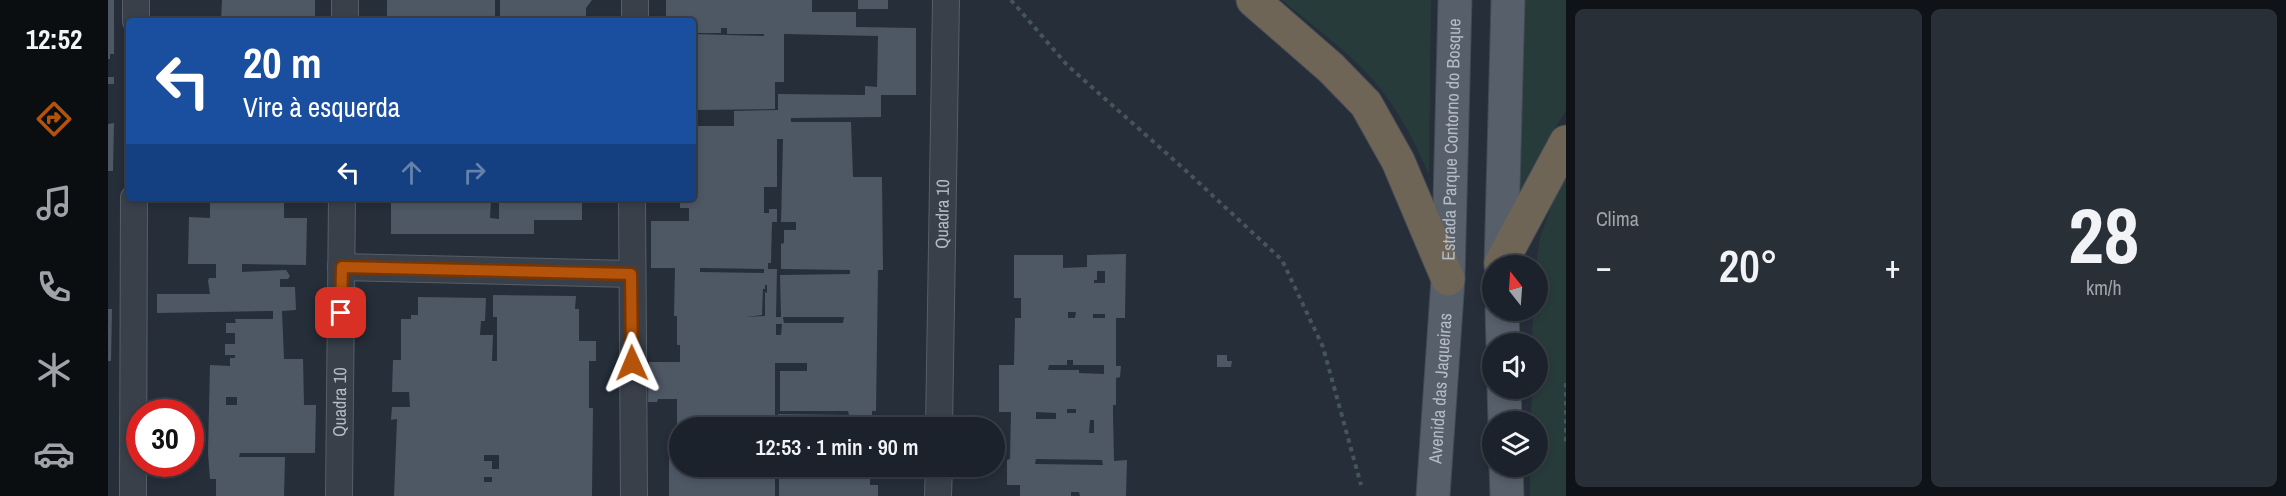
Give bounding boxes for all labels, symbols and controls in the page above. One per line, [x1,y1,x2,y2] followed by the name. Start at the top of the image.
[1435,18,1467,261] street label: Estrada Parque Contorno do Bosque
[26,21,82,57] text: 12:52
[243,35,322,91] text: 20 m
[144,42,222,120] icon: left
[243,89,400,125] text: Vire à esquerda
[33,98,75,140] icon: directions
[332,156,365,189] icon: left
[395,156,428,189] icon: ahead
[458,156,491,189] icon: right
[929,179,955,249] street label: Quadra 10
[33,182,75,224] icon: music
[2068,182,2139,287] text: 28
[1596,205,1639,232] text: Clima
[1719,235,1778,296] text: 20°
[1596,244,1612,288] text: −
[1885,244,1900,288] text: +
[1482,255,1548,321] north arrow
[1482,255,1548,477] map controls
[33,266,75,308] icon: phone
[2086,274,2122,301] text: km/h
[315,287,366,338] pin
[324,296,357,329] icon: arrive
[1422,312,1458,465] street label: Avenida das Jaqueiras
[600,331,664,395] position arrow
[1482,333,1548,399] button: sound
[33,349,75,391] icon: climate
[327,367,352,437] street label: Quadra 10
[126,399,204,477] speed limit sign: 30
[1482,411,1548,477] button: layers
[755,432,919,462] text: 12:53 · 1 min · 90 m
[33,433,75,475] icon: car

